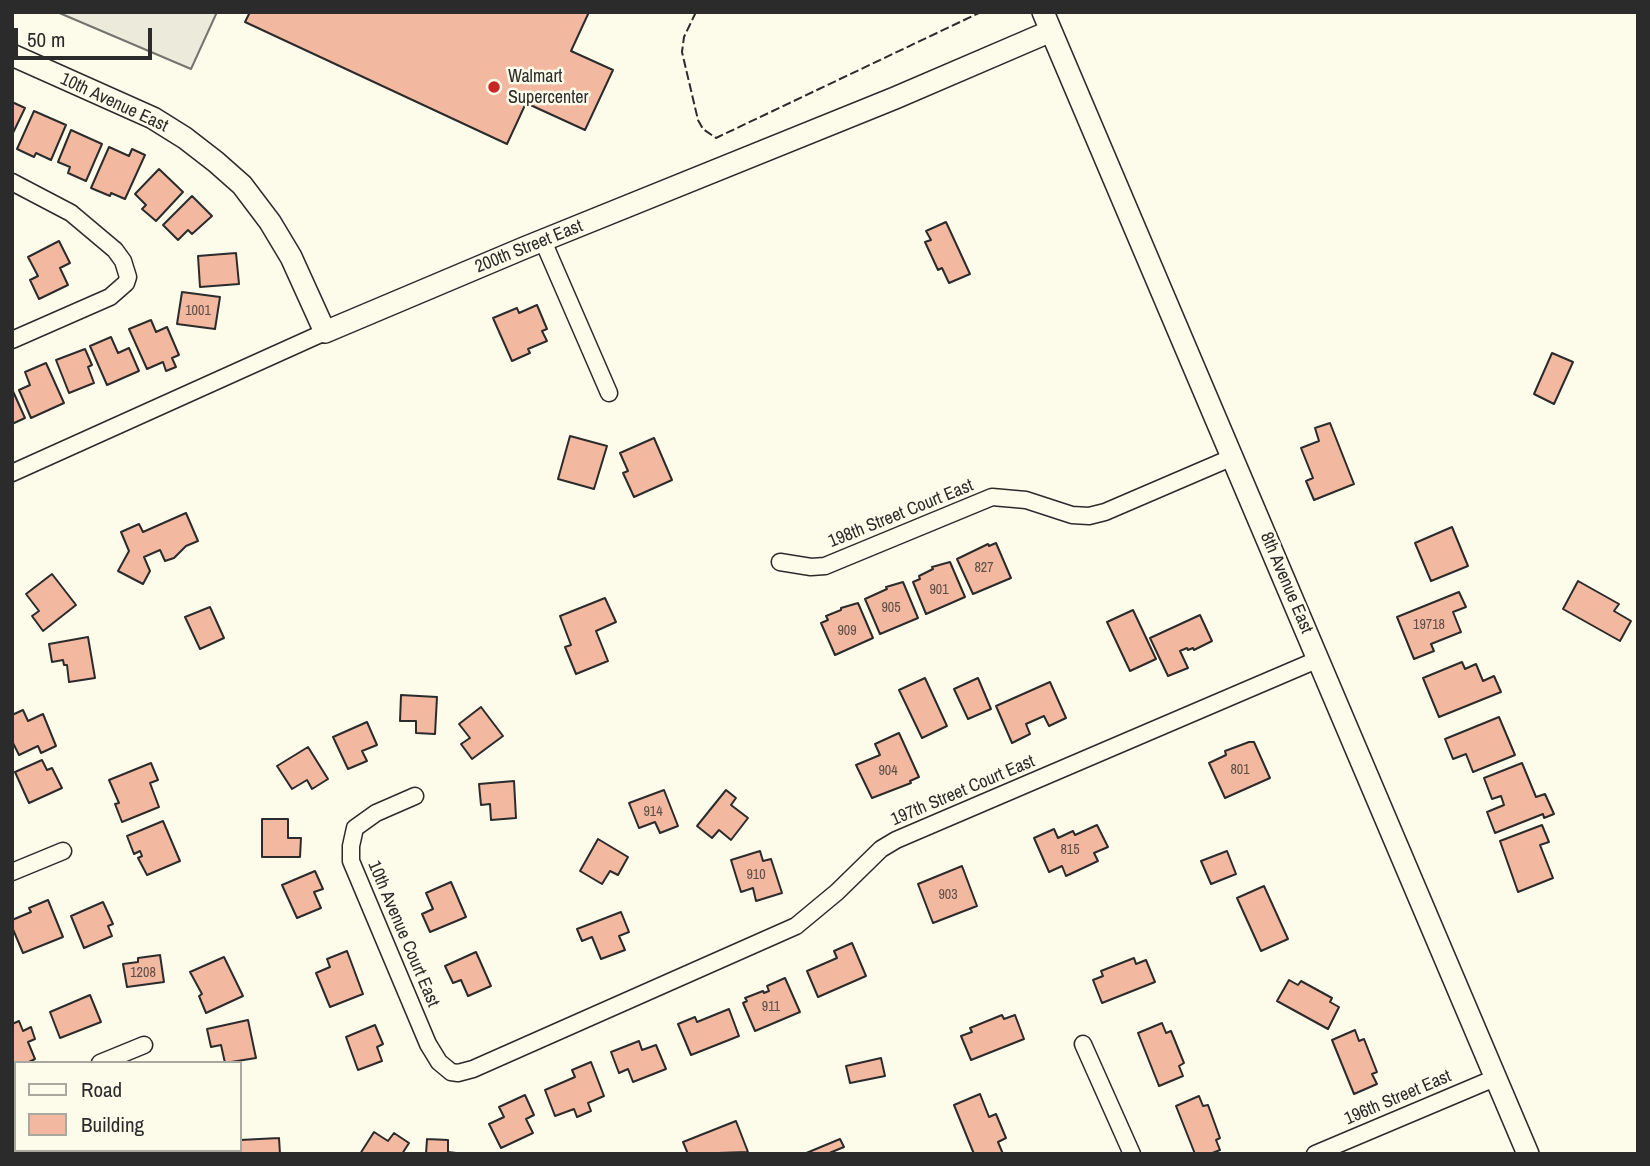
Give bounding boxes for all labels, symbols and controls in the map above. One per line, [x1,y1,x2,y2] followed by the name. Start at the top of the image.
[18,14,156,58] scale bar
[27,25,65,54] text: 50 m
[508,66,588,108] place label: Walmart Supercenter
[57,69,171,137] street label: 10th Avenue East
[486,79,502,95] marker: Walmart Supercenter
[472,216,586,278] street label: 200th Street East
[185,303,211,319] house number: 1001
[825,475,977,553] street label: 198th Street Court East
[1255,529,1317,637] street label: 8th Avenue East
[974,560,994,576] house number: 827
[929,582,949,598] house number: 901
[881,600,901,616] house number: 905
[1413,617,1445,633] house number: 19718
[837,623,857,639] house number: 909
[888,751,1038,831] street label: 197th Street Court East
[1230,762,1250,778] house number: 801
[878,763,898,779] house number: 904
[643,804,663,820] house number: 914
[1060,842,1080,858] house number: 815
[362,858,444,1010] street label: 10th Avenue Court East
[746,867,766,883] house number: 910
[938,887,958,903] house number: 903
[130,965,156,981] house number: 1208
[762,999,780,1015] house number: 911
[14,1061,242,1152] legend
[1341,1066,1455,1130] street label: 196th Street East
[81,1075,122,1104] text: Road
[81,1110,144,1139] text: Building

